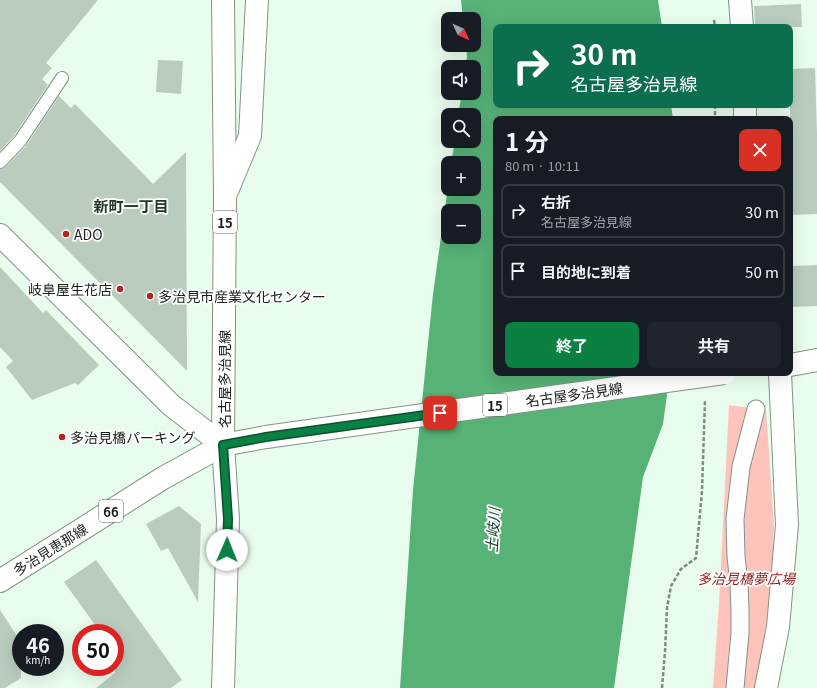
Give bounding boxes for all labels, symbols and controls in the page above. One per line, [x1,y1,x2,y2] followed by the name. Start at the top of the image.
[441,12,481,52] north arrow
[441,12,481,244] map controls
[571,33,637,73] text: 30 m
[505,40,557,92] icon: right
[441,60,481,100] button: sound
[571,70,697,96] text: 名古屋多治見線
[441,108,481,148] button: search
[505,123,549,158] text: 1 分
[739,129,781,171] button: close
[441,156,481,196] button: +
[505,156,580,175] text: 80 m · 10:11
[541,191,571,212] text: 右折
[93,195,169,216] district label: 新町一丁目
[507,200,529,222] icon: right
[745,201,779,222] text: 30 m
[441,204,481,244] button: −
[213,211,237,233] road number: 15
[541,212,632,231] text: 名古屋多治見線
[74,224,103,244] place label: ADO
[61,229,71,239] marker: ADO
[507,260,529,282] icon: arrive
[541,261,631,282] text: 目的地に到着
[745,261,779,282] text: 50 m
[28,279,112,299] place label: 岐阜屋生花店
[115,284,125,294] marker: 岐阜屋生花店
[158,286,326,306] place label: 多治見市産業文化センター
[145,291,155,301] marker: 多治見市産業文化センター
[505,322,639,368] button: 終了
[647,322,781,368] button: 共有
[214,330,234,428] street label: 名古屋多治見線
[524,377,624,411] street label: 名古屋多治見線
[483,394,507,416] road number: 15
[423,396,457,430] pin
[429,402,451,424] icon: arrive
[70,427,196,447] place label: 多治見橋パーキング
[57,432,67,442] marker: 多治見橋パーキング
[99,500,123,522] road number: 66
[480,505,504,553] water label: 土岐川
[9,518,91,580] street label: 多治見恵那線
[206,529,248,571] position arrow
[697,568,797,588] park label: 多治見橋夢広場
[72,624,124,676] speed limit sign: 50
[26,630,50,659] text: 46
[26,652,50,667] text: km/h

